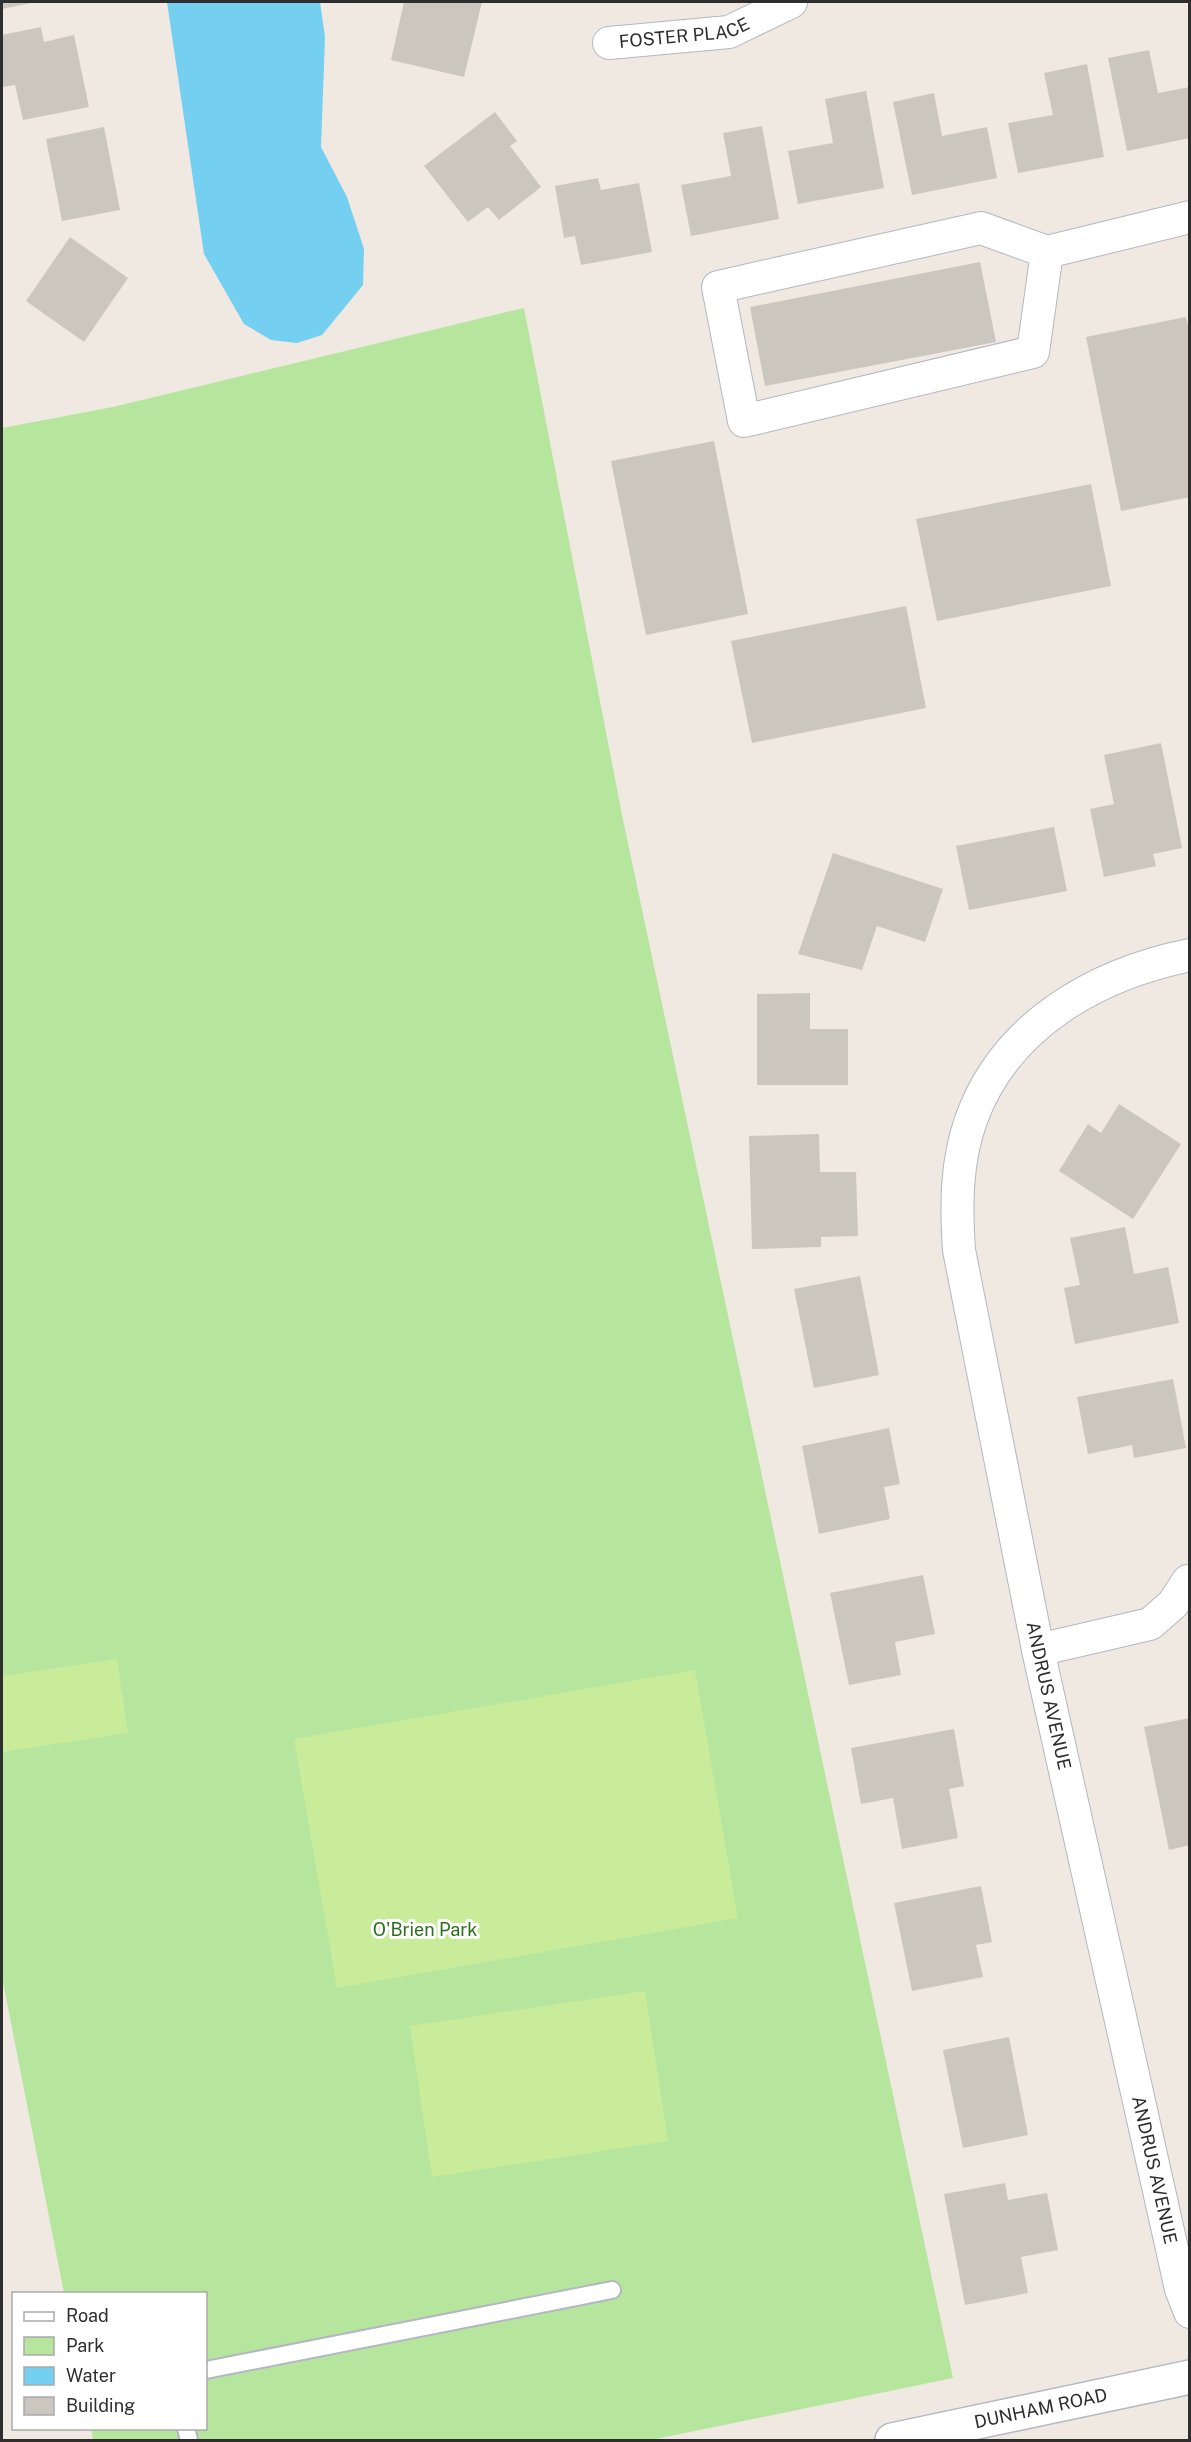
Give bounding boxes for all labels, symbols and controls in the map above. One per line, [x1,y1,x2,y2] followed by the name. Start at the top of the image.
[618,13,753,52] street label: FOSTER PLACE
[1023,1620,1075,1772] street label: ANDRUS AVENUE
[373,1919,477,1940] park label: O'Brien Park
[1128,2094,1182,2246] street label: ANDRUS AVENUE
[12,2292,207,2430] legend
[66,2305,109,2326] text: Road
[66,2335,104,2356] text: Park
[66,2365,116,2386] text: Water
[972,2384,1109,2432] street label: DUNHAM ROAD
[66,2395,135,2416] text: Building

